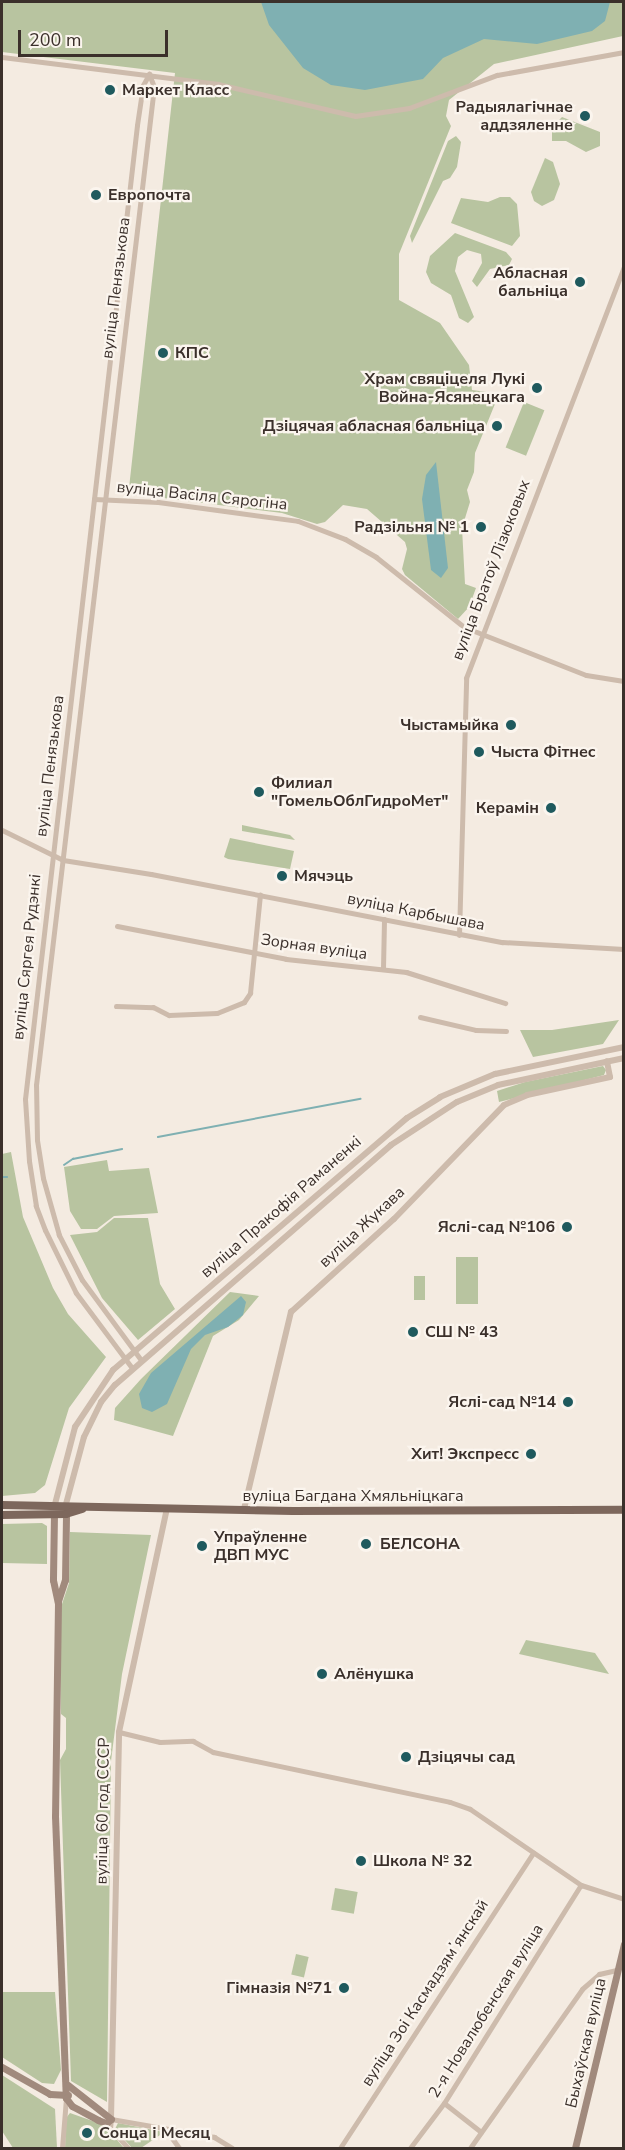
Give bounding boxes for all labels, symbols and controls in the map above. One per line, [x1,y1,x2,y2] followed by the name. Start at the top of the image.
[21,18,171,56] scale bar
[29,28,81,52] text: 200 m
[122,80,229,100] place label: Маркет Класс
[103,83,117,97] marker: Маркет Класс
[456,97,573,135] place label: Радыялагічнае аддзяленне
[578,109,592,123] marker: Радыялагічнае аддзяленне
[108,185,191,205] place label: Европочта
[89,188,103,202] marker: Европочта
[98,216,134,360] street label: вуліца Пенязькова
[493,263,568,301] place label: Абласная бальніца
[573,275,587,289] marker: Абласная бальніца
[175,343,209,363] place label: КПС
[156,346,170,360] marker: КПС
[364,369,525,407] place label: Храм свяціцеля Лукі Война-Ясянецкага
[530,381,544,395] marker: Храм свяціцеля Лукі Война-Ясянецкага
[263,416,485,436] place label: Дзіцячая абласная бальніца
[490,419,504,433] marker: Дзіцячая абласная бальніца
[116,477,288,515] street label: вуліца Васіля Сярогіна
[448,477,534,663] street label: вуліца Братоў Лізюковых
[354,517,469,537] place label: Радзільня № 1
[474,520,488,534] marker: Радзільня № 1
[32,694,68,838] street label: вуліца Пенязькова
[400,715,499,735] place label: Чыстамыйка
[504,718,518,732] marker: Чыстамыйка
[491,742,596,762] place label: Чыста Фітнес
[472,745,486,759] marker: Чыста Фітнес
[271,773,448,811] place label: Филиал "ГомельОблГидроМет"
[252,785,266,799] marker: Филиал "ГомельОблГидроМет"
[476,798,539,818] place label: Керамін
[544,801,558,815] marker: Керамін
[294,866,353,886] place label: Мячэць
[275,869,289,883] marker: Мячэць
[9,873,45,1041] street label: вуліца Сяргея Рудэнкі
[346,889,486,935] street label: вуліца Карбышава
[259,930,369,964] street label: Зорная вуліца
[197,1132,365,1282] street label: вуліца Пракофія Раманенкі
[315,1182,409,1272] street label: вуліца Жукава
[438,1217,555,1237] place label: Яслі-сад №106
[560,1220,574,1234] marker: Яслі-сад №106
[425,1322,498,1342] place label: СШ № 43
[406,1325,420,1339] marker: СШ № 43
[448,1392,556,1412] place label: Яслі-сад №14
[561,1395,575,1409] marker: Яслі-сад №14
[411,1444,519,1464] place label: Хит! Экспресс
[524,1447,538,1461] marker: Хит! Экспресс
[242,1486,464,1506] street label: вуліца Багдана Хмяльніцкага
[214,1527,307,1565] place label: Упраўленне ДВП МУС
[380,1534,460,1554] place label: БЕЛСОНА
[357,1535,375,1553] marker: БЕЛСОНА
[195,1539,209,1553] marker: Упраўленне ДВП МУС
[334,1664,414,1684] place label: Алёнушка
[315,1667,329,1681] marker: Алёнушка
[92,1737,114,1885] street label: вуліца 60 год СССР
[418,1747,515,1767] place label: Дзіцячы сад
[399,1750,413,1764] marker: Дзіцячы сад
[373,1851,472,1871] place label: Школа № 32
[354,1854,368,1868] marker: Школа № 32
[357,1896,493,2090] street label: вуліца Зоі Касмадзямʼянскай
[424,1920,548,2102] street label: 2-я Новалюбенская вуліца
[562,1976,610,2110] street label: Быхаўская вуліца
[226,1978,332,1998] place label: Гімназія №71
[337,1981,351,1995] marker: Гімназія №71
[99,2123,210,2143] place label: Сонца і Месяц
[80,2126,94,2140] marker: Сонца і Месяц

